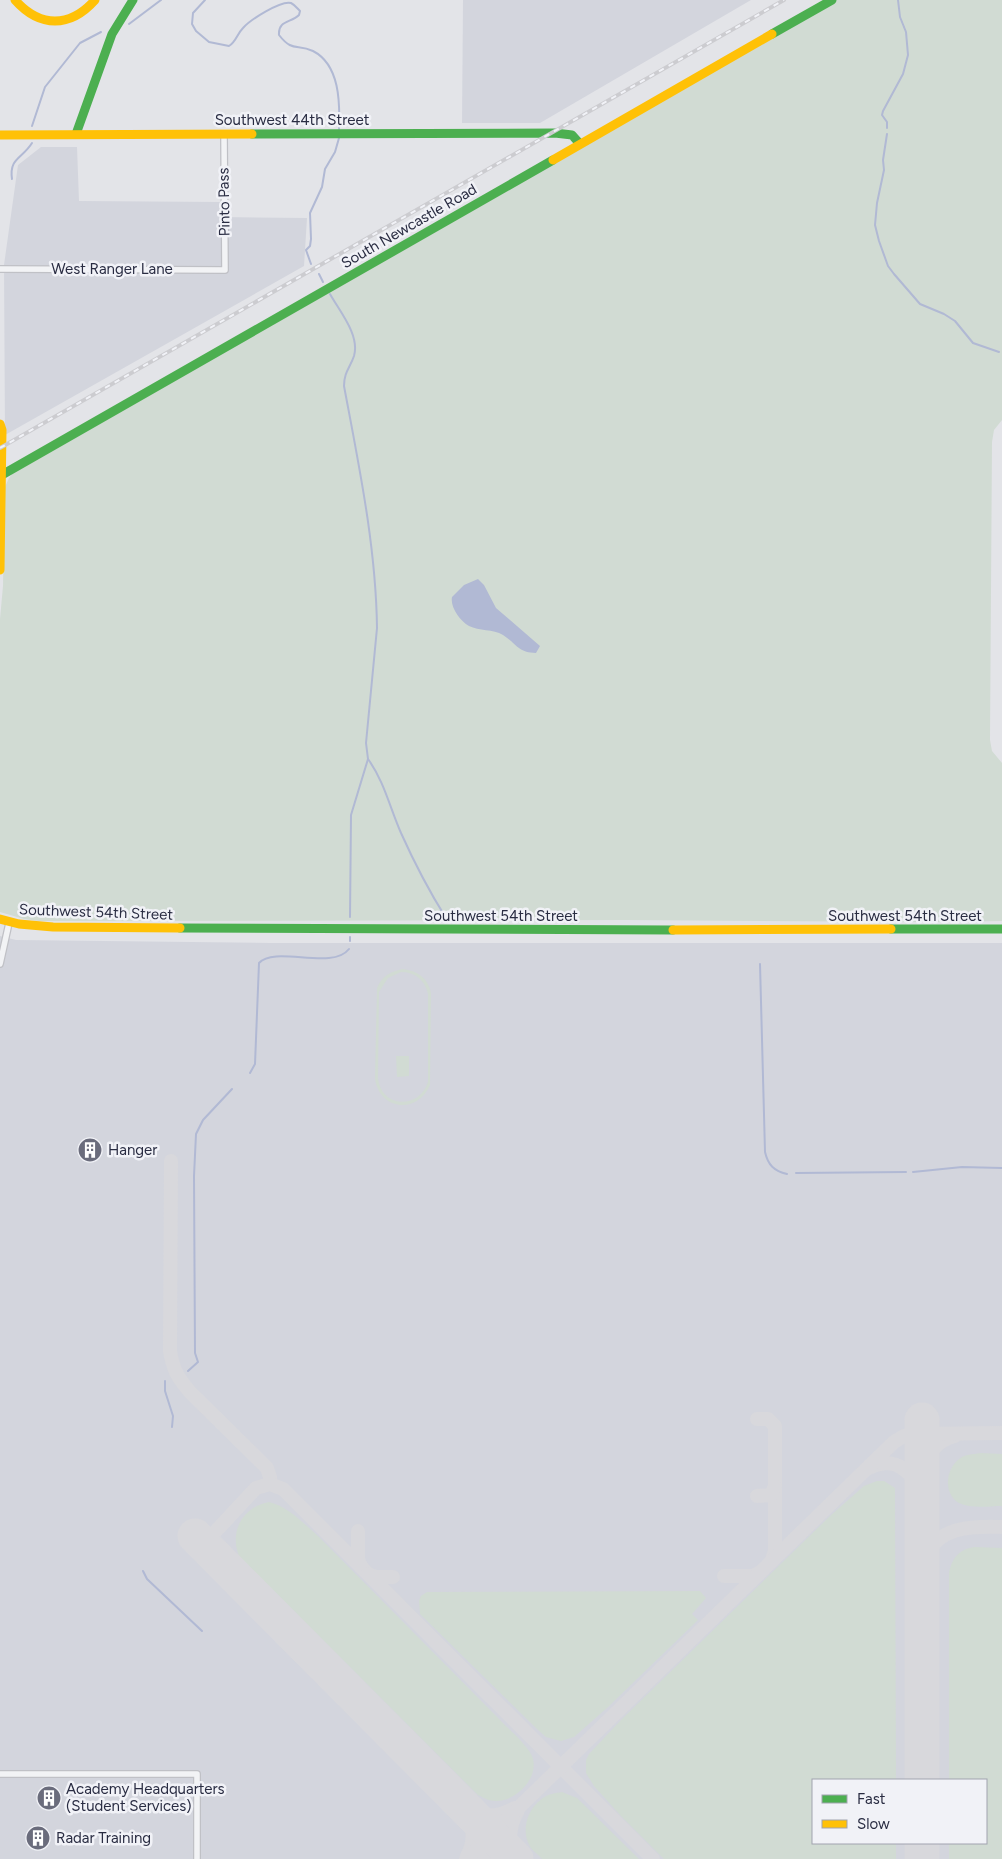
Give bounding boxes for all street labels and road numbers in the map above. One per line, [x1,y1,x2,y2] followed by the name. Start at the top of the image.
[215,111,370,129] street label: Southwest 44th Street
[214,167,234,237] street label: Pinto Pass
[338,180,480,272] street label: South Newcastle Road
[51,260,173,278] street label: West Ranger Lane
[19,900,174,924] street label: Southwest 54th Street
[424,907,578,925] street label: Southwest 54th Street
[828,907,982,925] street label: Southwest 54th Street

